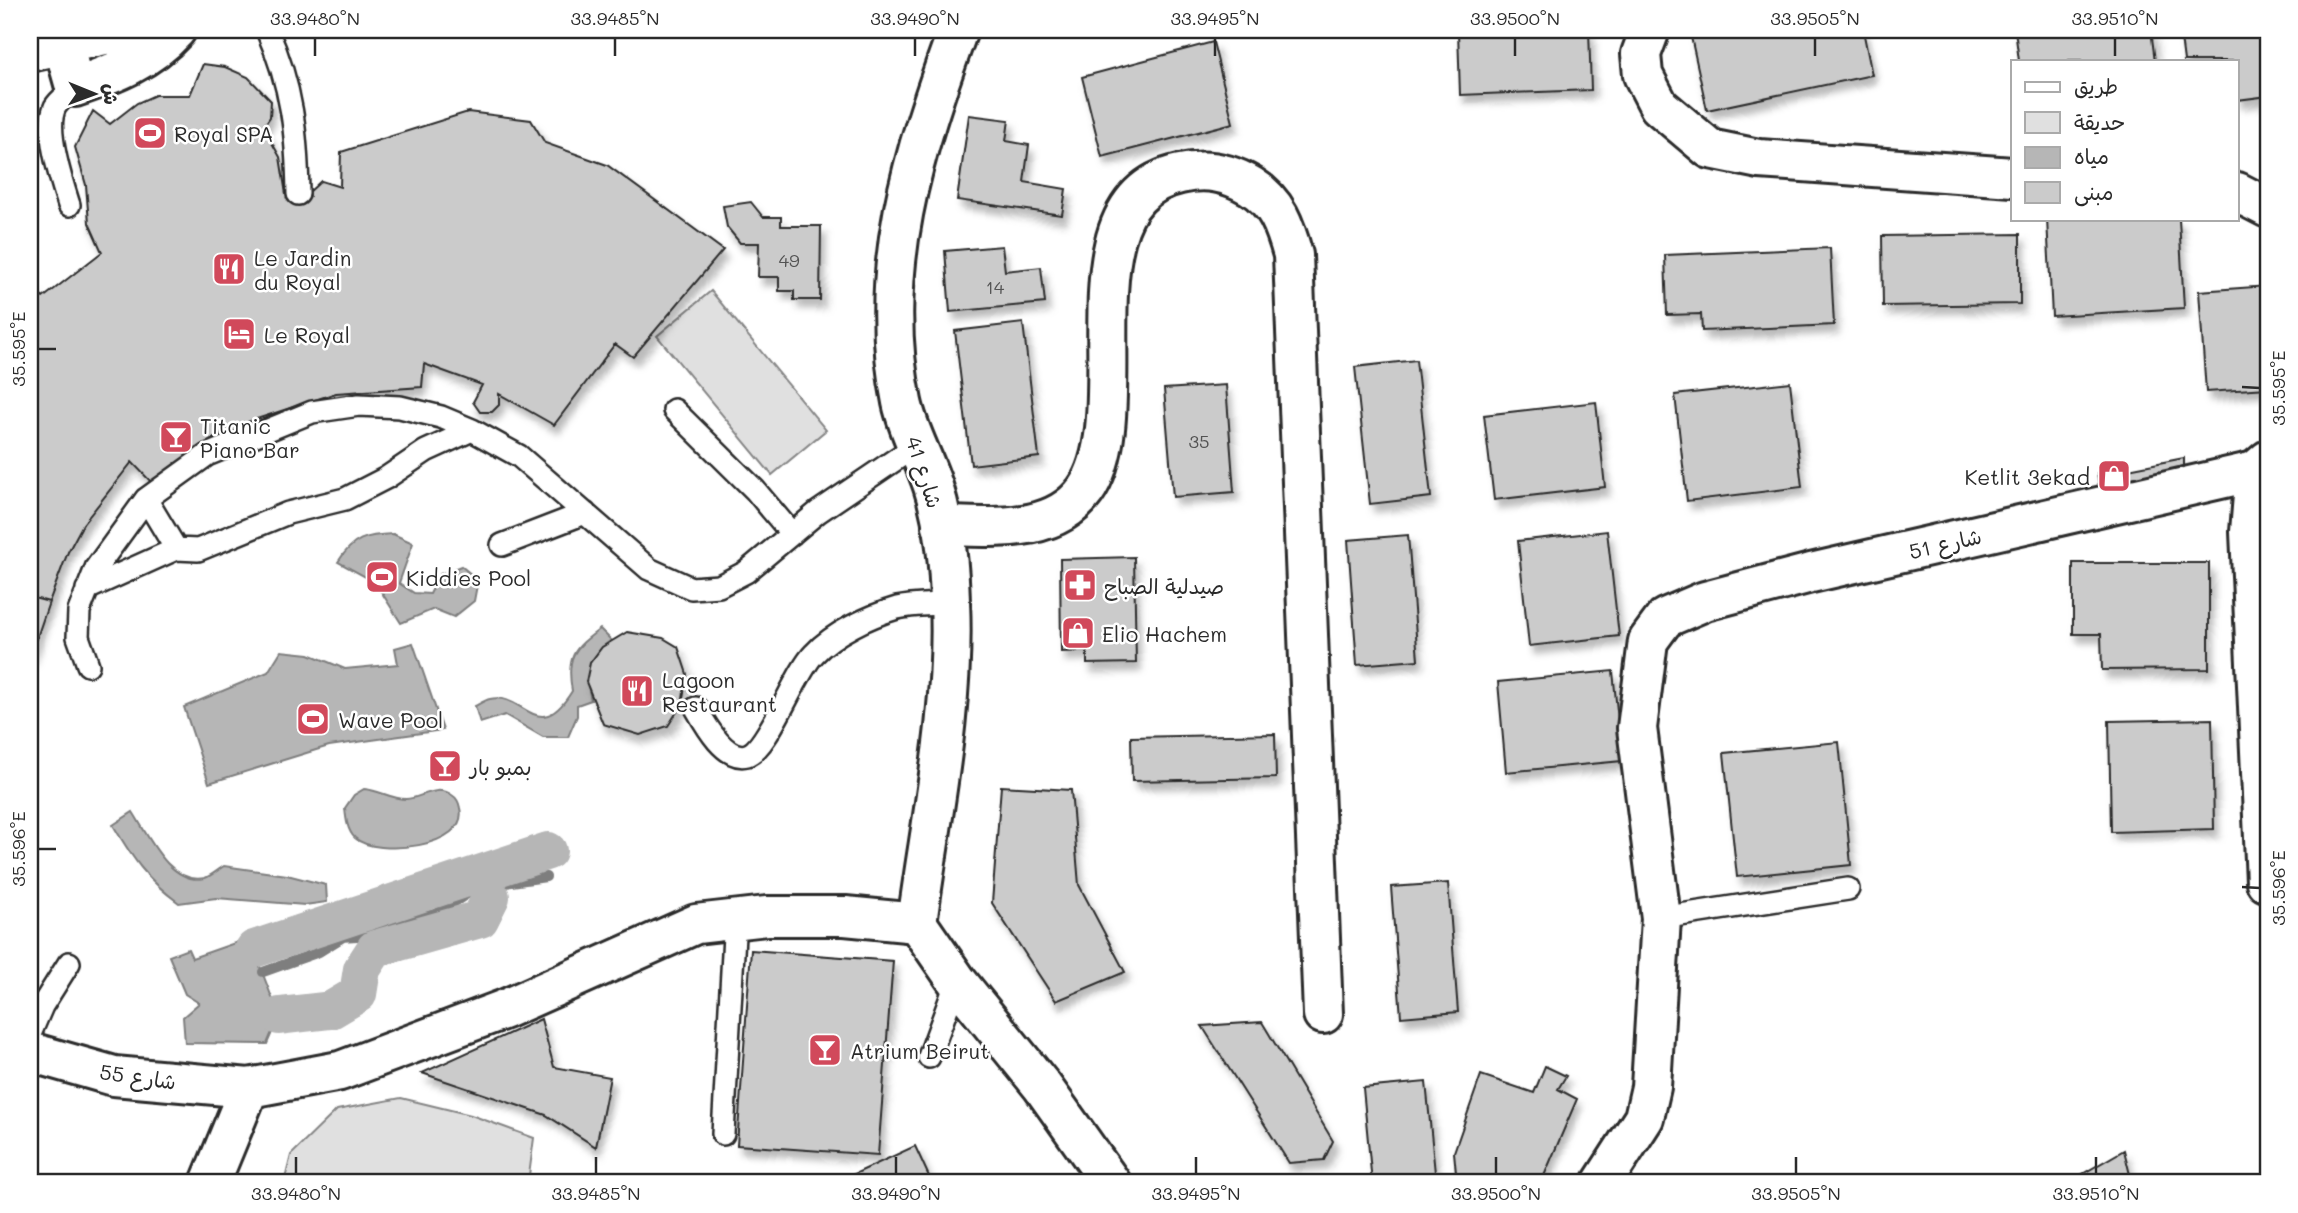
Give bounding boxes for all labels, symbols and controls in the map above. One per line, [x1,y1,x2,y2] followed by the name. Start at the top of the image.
[270,6,360,30] text: 33.9480°N
[570,6,660,30] text: 33.9485°N
[870,6,960,30] text: 33.9490°N
[1171,6,1259,30] text: 33.9495°N
[1470,6,1560,30] text: 33.9500°N
[1770,6,1860,30] text: 33.9505°N
[2072,6,2158,30] text: 33.9510°N
[60,60,130,130] north arrow
[2011,60,2238,220] legend
[2074,72,2118,99] text: طريق
[99,84,124,105] text: ش
[2074,108,2125,135] text: حديقة
[131,114,169,152] sports icon: Royal SPA
[174,120,273,147] place label: Royal SPA
[2074,142,2109,169] text: مياه
[2074,178,2113,207] text: مبنى
[254,244,351,295] place label: Le Jardin du Royal
[778,248,800,272] house number: 49
[210,250,248,288] restaurant icon: Le Jardin du Royal
[986,275,1005,299] house number: 14
[6,311,30,387] text: 35.595°E
[220,315,258,353] hotel icon: Le Royal
[264,321,350,348] place label: Le Royal
[2266,350,2290,426] text: 35.595°E
[200,412,300,463] place label: Titanic Piano Bar
[157,418,195,456] bar icon: Titanic Piano Bar
[1188,429,1210,453] house number: 35
[898,433,949,512] street label: شارع 41
[2095,457,2133,495] shop icon: Ketlit 3ekad
[1965,463,2090,490] place label: Ketlit 3ekad
[1906,522,1985,567] street label: شارع 51
[363,558,401,596] sports icon: Kiddies Pool
[406,564,531,591] place label: Kiddies Pool
[1061,566,1099,604] pharmacy icon: صيدلية الصباح
[1104,572,1224,601] place label: صيدلية الصباح
[1059,614,1097,652] shop icon: Elio Hachem
[1102,620,1227,647] place label: Elio Hachem
[662,666,777,717] place label: Lagoon Restaurant
[618,672,656,710] restaurant icon: Lagoon Restaurant
[294,700,332,738] sports icon: Wave Pool
[338,706,443,733] place label: Wave Pool
[426,747,464,785] bar icon: بمبو بار
[468,753,532,781] place label: بمبو بار
[6,811,30,887] text: 35.596°E
[2266,850,2290,926] text: 35.596°E
[806,1031,844,1069] bar icon: Atrium Beirut
[850,1037,989,1064] place label: Atrium Beirut
[98,1057,178,1098] street label: شارع 55
[251,1181,341,1205] text: 33.9480°N
[551,1181,641,1205] text: 33.9485°N
[851,1181,941,1205] text: 33.9490°N
[1152,1181,1240,1205] text: 33.9495°N
[1451,1181,1541,1205] text: 33.9500°N
[1751,1181,1841,1205] text: 33.9505°N
[2053,1181,2139,1205] text: 33.9510°N

